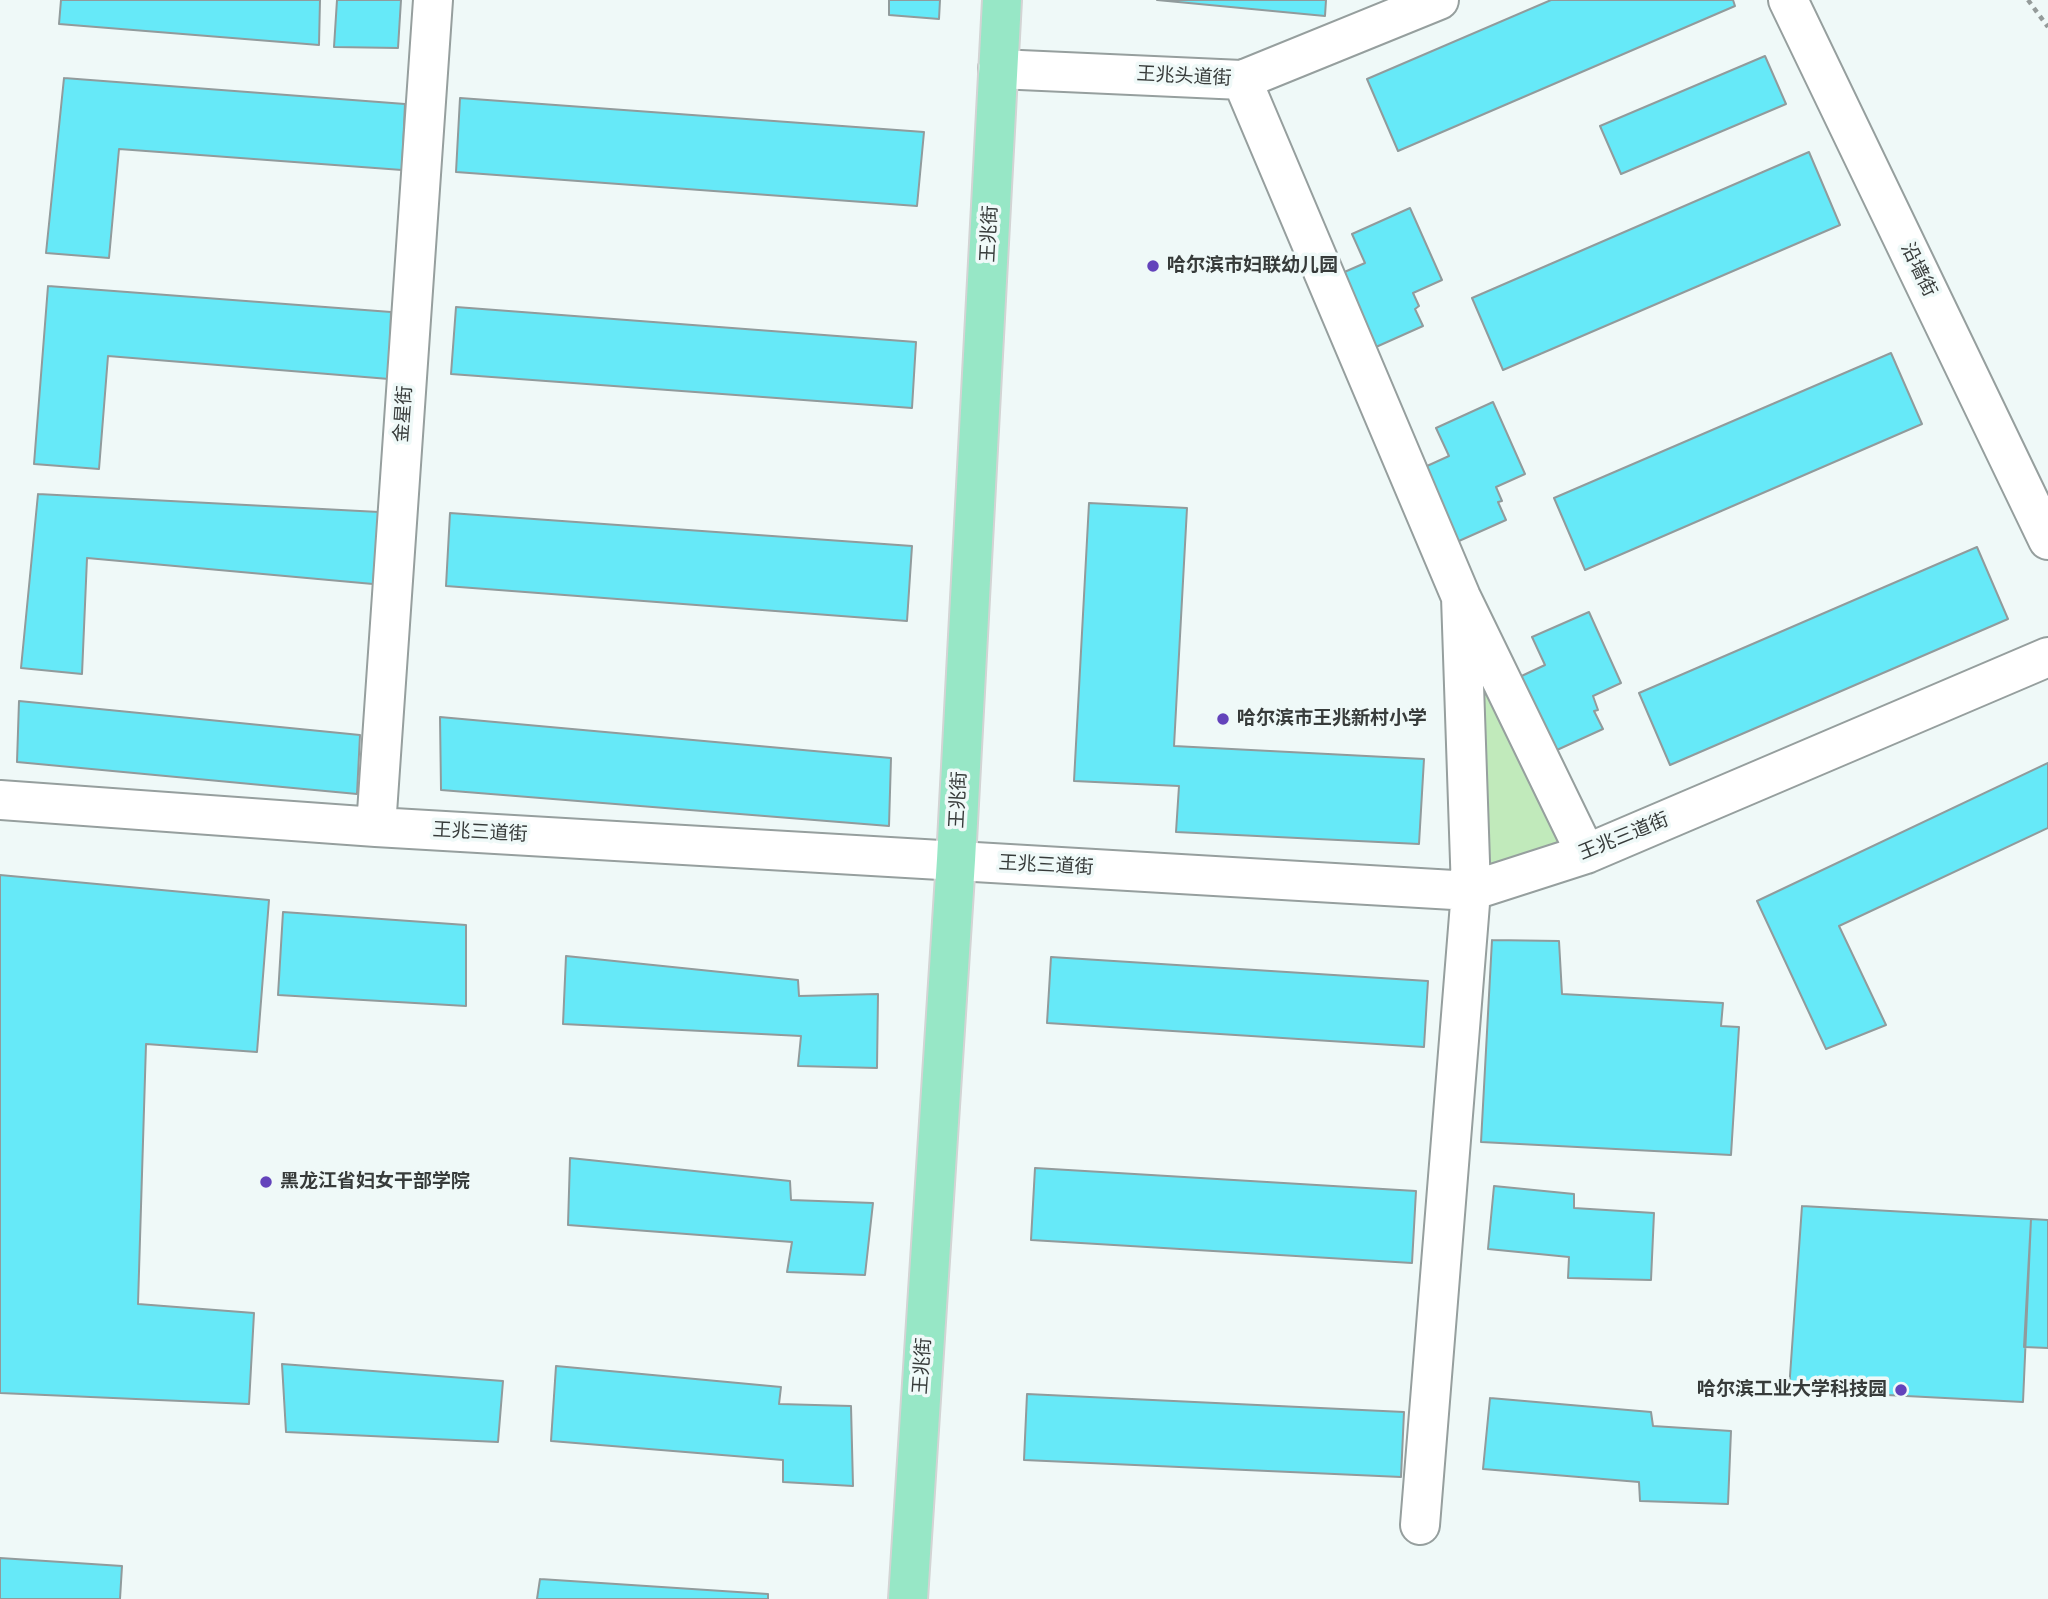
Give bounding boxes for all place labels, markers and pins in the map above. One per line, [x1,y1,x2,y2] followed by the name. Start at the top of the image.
[1167,255,1338,277] place label: 哈尔滨市妇联幼儿园
[1145,258,1161,274] marker: 哈尔滨市妇联幼儿园
[1237,708,1427,730] place label: 哈尔滨市王兆新村小学
[1215,711,1231,727] marker: 哈尔滨市王兆新村小学
[280,1171,470,1193] place label: 黑龙江省妇女干部学院
[258,1174,274,1190] marker: 黑龙江省妇女干部学院
[1697,1379,1887,1401] place label: 哈尔滨工业大学科技园
[1893,1382,1909,1398] marker: 哈尔滨工业大学科技园

